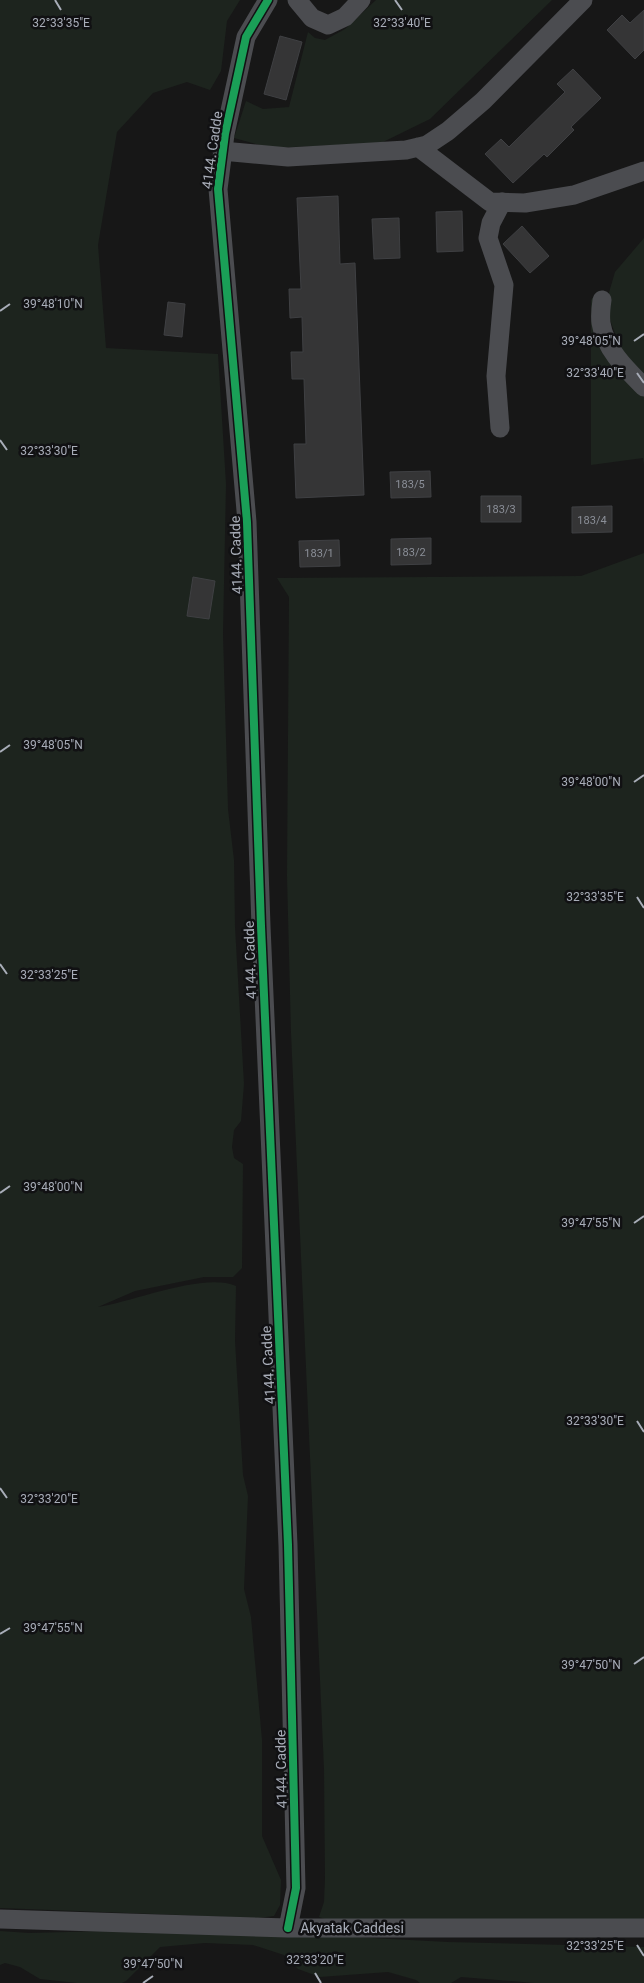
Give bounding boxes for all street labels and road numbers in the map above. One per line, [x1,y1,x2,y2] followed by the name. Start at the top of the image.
[199,110,225,190] street label: 4144. Cadde
[227,515,245,595] street label: 4144. Cadde
[241,920,259,1000] street label: 4144. Cadde
[258,1325,278,1405] street label: 4144. Cadde
[272,1730,290,1808] street label: 4144. Cadde
[300,1920,404,1936] street label: Akyatak Caddesi

